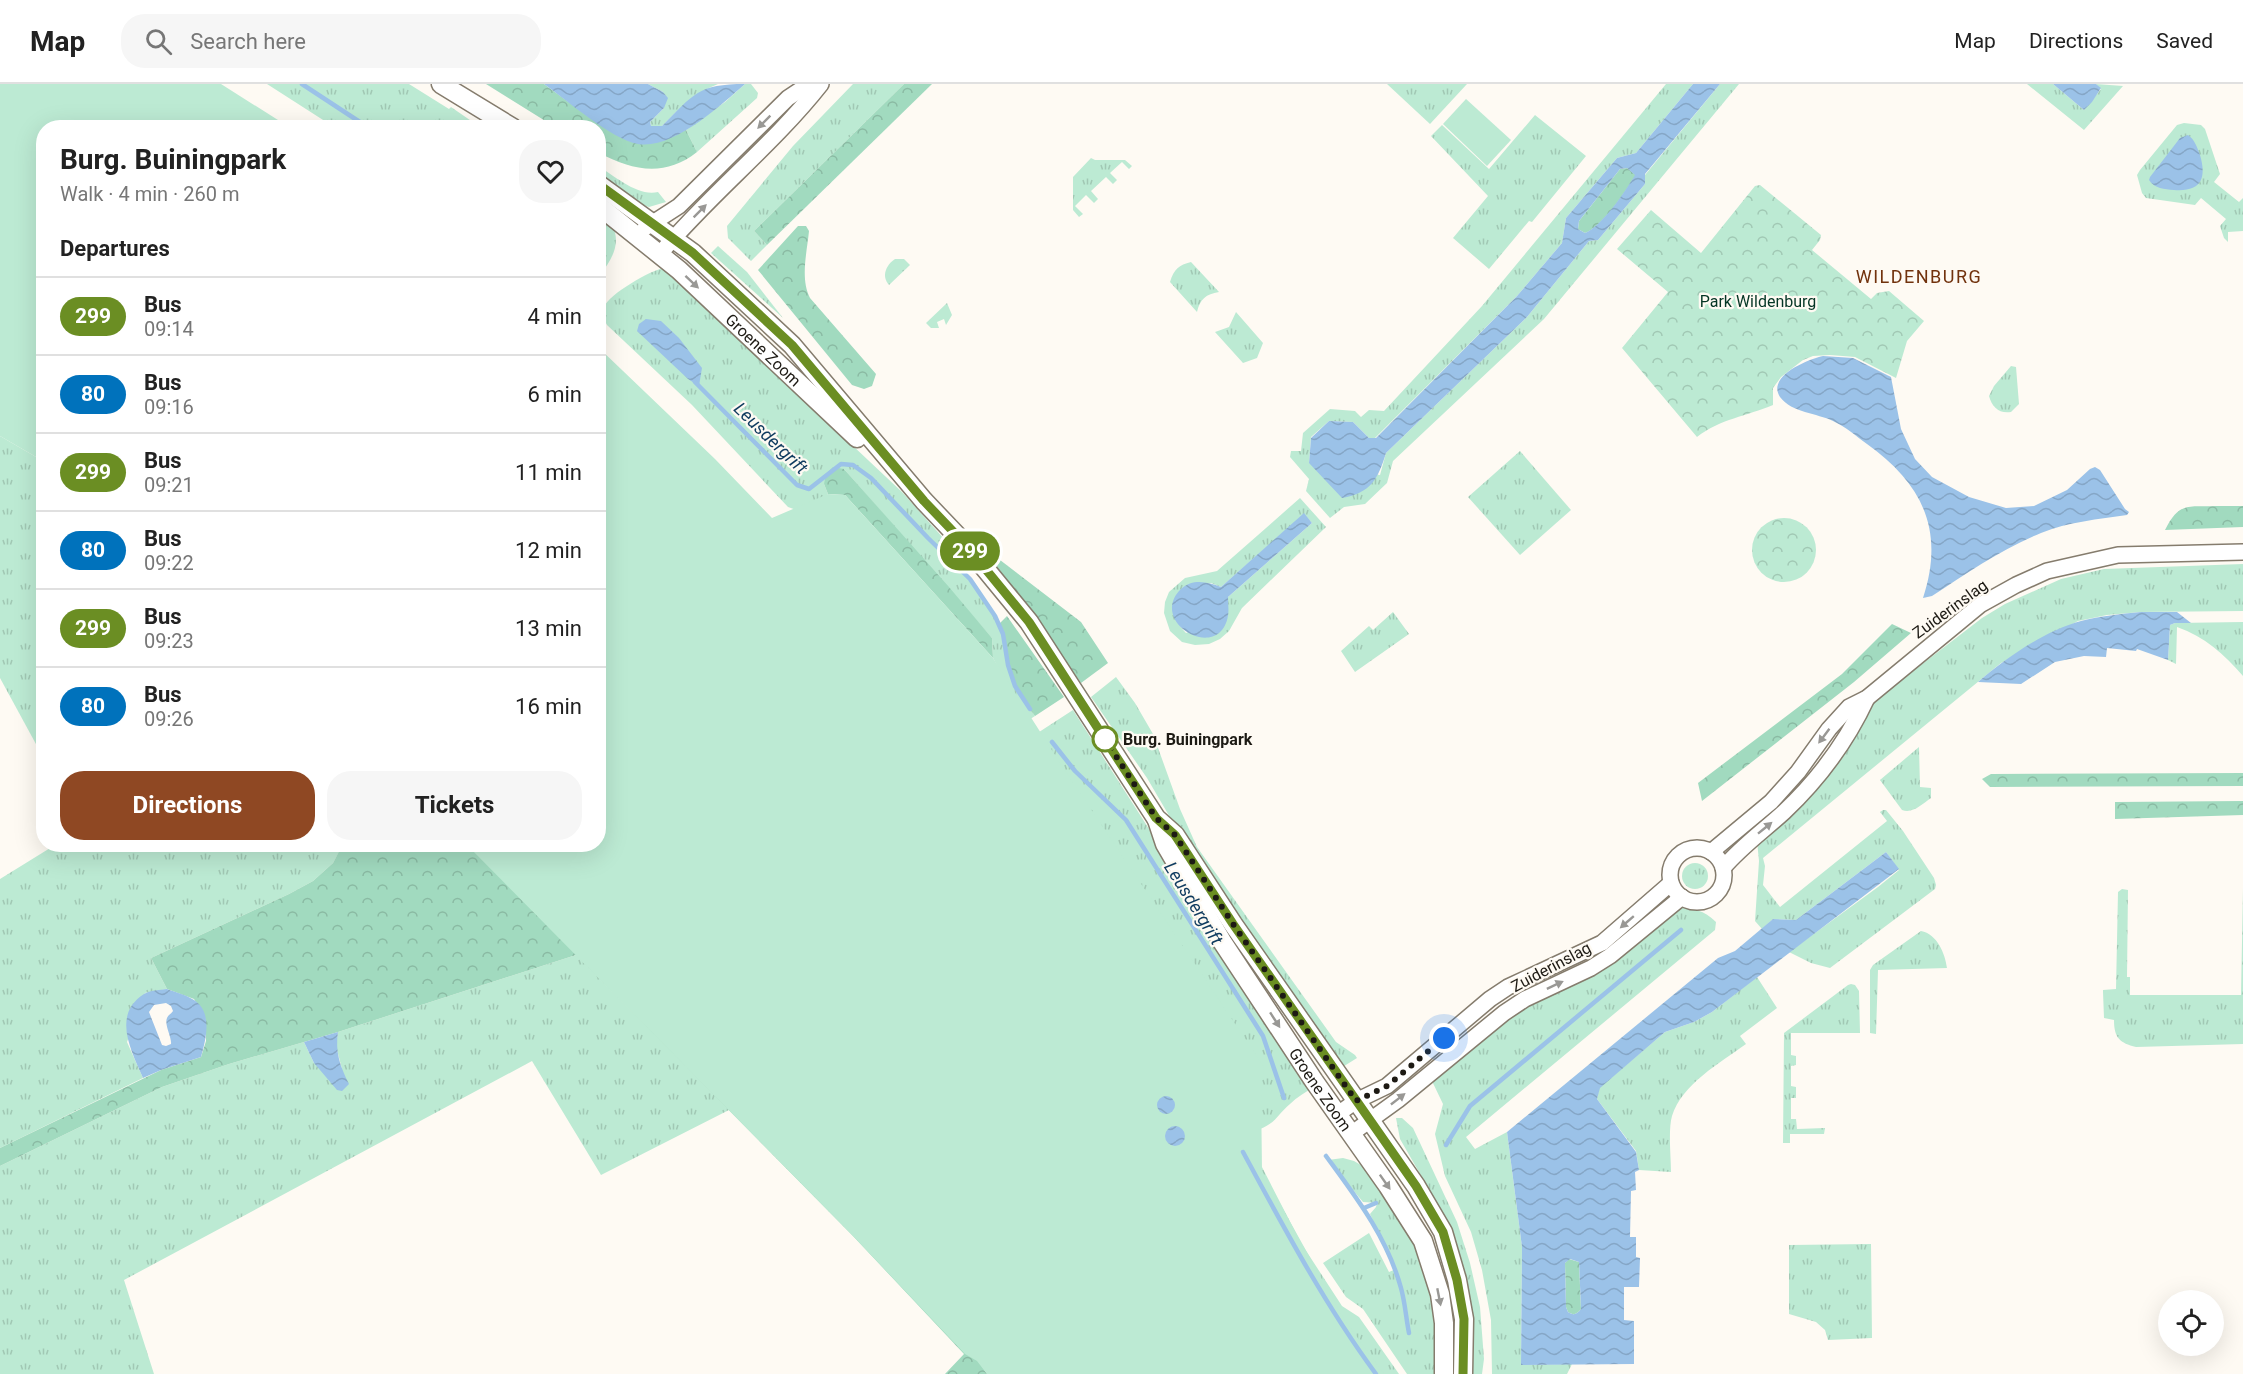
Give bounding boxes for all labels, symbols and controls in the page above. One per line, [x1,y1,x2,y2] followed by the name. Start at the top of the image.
[121,14,541,68] search box
[30,25,85,58] text: Map
[142,25,175,58] icon: search
[190,29,306,54] text: Search here
[1954,29,1996,53] text: Map
[2029,29,2123,53] text: Directions
[2156,29,2213,53] text: Saved
[758,114,772,128] one-way arrow
[519,140,582,203] button: heart
[60,143,286,176] text: Burg. Buiningpark
[60,182,239,206] text: Walk · 4 min · 260 m
[692,205,706,219] one-way arrow
[60,236,170,261] text: Departures
[1856,266,1982,287] district label: WILDENBURG
[685,275,699,289] one-way arrow
[144,292,182,317] text: Bus
[1700,292,1816,311] park label: Park Wildenburg
[75,304,111,328] text: 299
[527,304,582,329] text: 4 min
[722,310,805,390] street label: Groene Zoom
[144,317,194,341] text: 09:14
[144,370,182,395] text: Bus
[81,382,105,406] text: 80
[527,382,582,407] text: 6 min
[144,395,194,419] text: 09:16
[730,398,812,478] water label: Leusdergrift
[144,448,182,473] text: Bus
[75,460,111,484] text: 299
[515,460,582,485] text: 11 min
[144,473,194,497] text: 09:21
[144,526,182,551] text: Bus
[936,532,1004,570] line badge: 299
[81,538,105,562] text: 80
[515,538,582,563] text: 12 min
[952,539,988,563] text: 299
[144,551,194,575] text: 09:22
[1909,576,1991,642] street label: Zuiderinslag
[144,604,182,629] text: Bus
[75,616,111,640] text: 299
[515,616,582,641] text: 13 min
[144,629,194,653] text: 09:23
[144,682,182,707] text: Bus
[81,694,105,718] text: 80
[515,694,582,719] text: 16 min
[144,707,194,731] text: 09:26
[1092,726,1118,752] marker: Burg. Buiningpark
[1819,729,1831,744] one-way arrow
[1123,730,1253,749] place label: Burg. Buiningpark
[60,771,315,840] button: Directions
[327,771,582,840] button: Tickets
[1757,822,1772,835] one-way arrow
[1160,858,1228,949] water label: Leusdergrift
[1620,915,1635,928] one-way arrow
[1508,938,1594,996] street label: Zuiderinslag
[1547,981,1564,990] one-way arrow
[1269,1012,1280,1028] one-way arrow
[1429,1023,1459,1053] your location
[1285,1044,1356,1135] street label: Groene Zoom
[1391,1094,1406,1106] one-way arrow
[1379,1174,1390,1190] one-way arrow
[1435,1288,1444,1307] one-way arrow
[2158,1290,2224,1356] map controls
[2158,1290,2224,1356] button: locate

